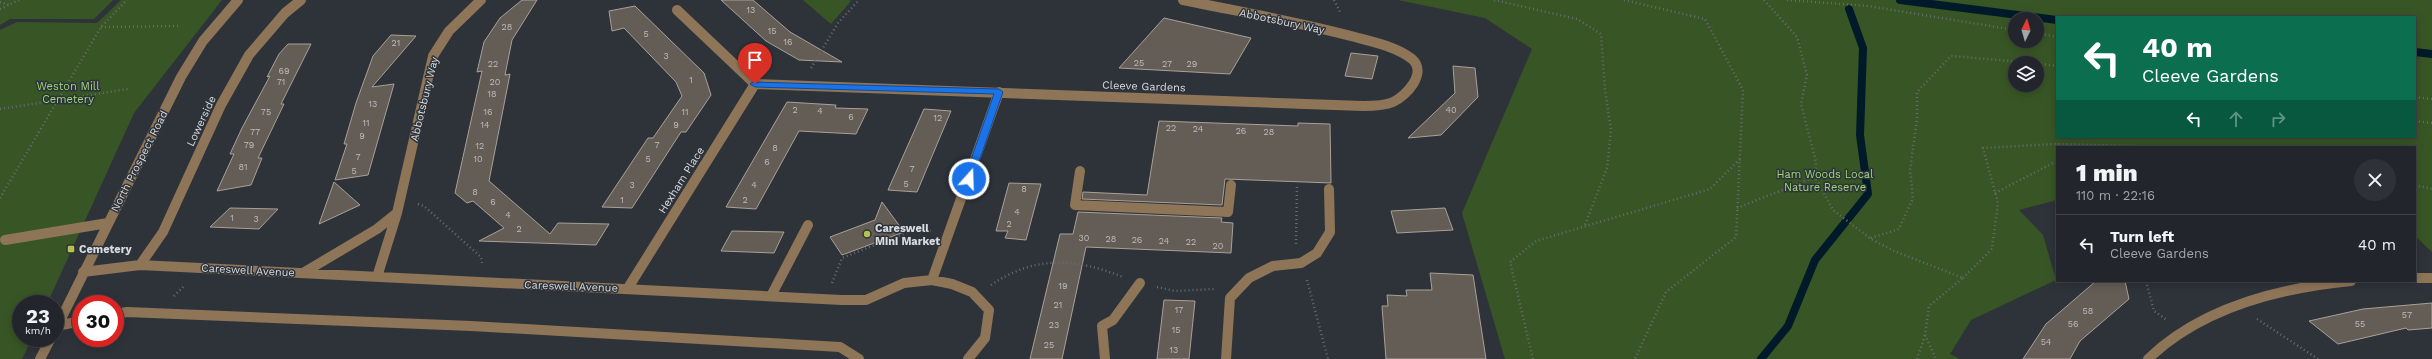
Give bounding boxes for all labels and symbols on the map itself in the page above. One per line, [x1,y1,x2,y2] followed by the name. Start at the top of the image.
[747,5,755,15] house number: 13
[1238,6,1326,37] street label: Abbotsbury Way
[2008,12,2044,48] north arrow
[502,22,512,32] house number: 28
[768,26,776,36] house number: 15
[643,29,649,39] house number: 5
[784,37,792,47] house number: 16
[392,38,400,48] house number: 21
[738,43,772,84] pin
[663,51,669,61] house number: 3
[408,55,441,143] street label: Abbotsbury Way
[1134,58,1144,68] house number: 25
[488,59,498,69] house number: 22
[1162,59,1172,69] house number: 27
[1187,59,1197,69] house number: 29
[278,66,290,76] house number: 69
[689,75,693,85] house number: 1
[277,77,285,87] house number: 71
[490,77,501,87] house number: 20
[1102,79,1186,94] street label: Cleeve Gardens
[36,80,100,106] park label: Weston Mill Cemetery
[487,89,497,99] house number: 18
[184,94,219,149] street label: Lowerside
[369,99,377,109] house number: 13
[792,105,798,115] house number: 2
[1445,105,1457,115] house number: 40
[817,106,823,116] house number: 4
[261,107,271,117] house number: 75
[484,107,492,117] house number: 16
[681,107,689,117] house number: 11
[108,108,171,214] street label: North Prospect Road
[848,112,854,122] house number: 6
[934,113,942,123] house number: 12
[362,118,370,128] house number: 11
[480,120,490,130] house number: 14
[673,120,679,130] house number: 9
[1166,123,1176,133] house number: 22
[1193,124,1204,134] house number: 24
[1236,126,1246,136] house number: 26
[250,127,260,137] house number: 77
[1264,127,1274,137] house number: 28
[359,131,365,141] house number: 9
[244,140,254,150] house number: 79
[654,140,660,150] house number: 7
[476,141,484,151] house number: 12
[772,143,778,153] house number: 8
[656,145,707,216] street label: Hexham Place
[355,152,361,162] house number: 7
[473,154,483,164] house number: 10
[645,154,651,164] house number: 5
[764,157,770,167] house number: 6
[948,158,990,200] position arrow
[238,162,248,172] house number: 81
[909,164,915,174] house number: 7
[351,166,357,176] house number: 5
[1777,168,1874,194] park label: Ham Woods Local Nature Reserve
[903,179,909,189] house number: 5
[629,180,635,190] house number: 3
[751,180,757,190] house number: 4
[1021,184,1027,194] house number: 8
[472,187,478,197] house number: 8
[620,195,624,205] house number: 1
[742,195,748,205] house number: 2
[490,197,496,207] house number: 6
[1014,207,1020,217] house number: 4
[505,210,511,220] house number: 4
[230,213,234,223] house number: 1
[253,214,259,224] house number: 3
[1006,219,1012,229] house number: 2
[875,222,940,248] place label: Careswell Mini Market
[516,224,522,234] house number: 2
[862,229,872,239] marker: Careswell Mini Market
[1079,233,1090,243] house number: 30
[1106,234,1116,244] house number: 28
[1132,235,1142,245] house number: 26
[1159,236,1170,246] house number: 24
[1186,237,1196,247] house number: 22
[1213,241,1224,251] house number: 20
[79,243,132,256] place label: Cemetery
[66,244,76,254] marker: Cemetery
[201,262,295,279] street label: Careswell Avenue
[524,278,618,295] street label: Careswell Avenue
[1058,281,1068,291] house number: 19
[72,295,124,347] speed limit sign: 30
[1054,300,1062,310] house number: 21
[1175,305,1183,315] house number: 17
[2083,306,2093,316] house number: 58
[2402,310,2412,320] house number: 57
[2068,319,2078,329] house number: 56
[2355,319,2365,329] house number: 55
[1049,320,1059,330] house number: 23
[1172,325,1180,335] house number: 15
[2041,337,2052,347] house number: 54
[1044,340,1054,350] house number: 25
[1170,345,1178,355] house number: 13

